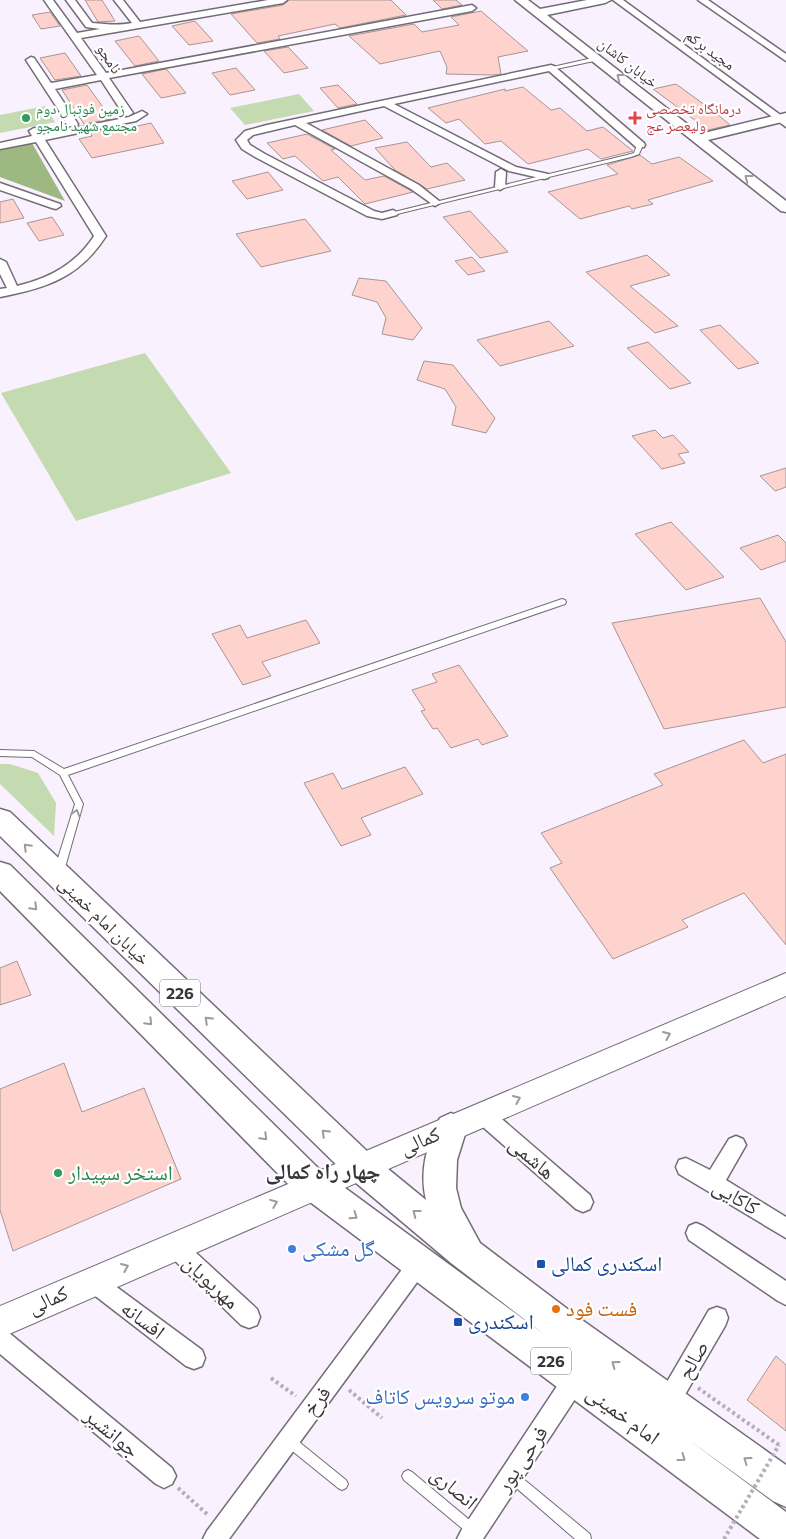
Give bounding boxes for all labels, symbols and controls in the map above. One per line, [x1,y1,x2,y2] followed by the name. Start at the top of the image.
[681,25,739,75] street label: مجید برکم
[594,33,662,93] street label: خیابان کاشان
[93,40,126,77] street label: نامجو
[617,75,626,83] one-way arrow
[36,99,137,136] place label: زمین فوتبال دوم مجتمع شهید نامجو
[646,99,741,136] place label: درمانگاه تخصصی ولیعصر عج
[628,111,642,125] marker: درمانگاه تخصصی ولیعصر عج
[20,112,32,124] marker: زمین فوتبال دوم مجتمع شهید نامجو
[745,175,754,183] one-way arrow
[71,809,81,817] one-way arrow
[24,844,33,853] one-way arrow
[53,871,155,971] street label: خیابان امام خمینی
[29,901,38,910] one-way arrow
[160,980,200,1006] road number: 226
[143,1016,152,1025] one-way arrow
[204,1017,213,1026] one-way arrow
[662,1031,671,1042] one-way arrow
[513,1095,521,1105] one-way arrow
[395,1120,444,1161] street label: کمالی
[322,1130,331,1139] one-way arrow
[504,1130,561,1185] street label: هاشمی
[258,1131,267,1140] one-way arrow
[265,1157,381,1185] district label: چهار راه کمالی
[67,1159,173,1185] place label: استخر سپیدار
[52,1167,64,1179] marker: استخر سپیدار
[708,1172,765,1221] street label: کاکایی
[269,1199,278,1210] one-way arrow
[348,1210,358,1219] one-way arrow
[413,1211,422,1219] one-way arrow
[302,1235,375,1262] place label: گل مشکی
[286,1243,298,1255] marker: گل مشکی
[178,1249,245,1314] street label: مهرپویان
[551,1250,662,1277] place label: اسکندری کمالی
[535,1258,547,1270] marker: اسکندری کمالی
[120,1263,129,1274] one-way arrow
[23,1279,73,1320] street label: کمالی
[117,1294,171,1343] street label: افسانه
[566,1295,637,1320] place label: فست فود
[550,1303,562,1315] marker: فست فود
[468,1308,534,1334] place label: اسکندری
[452,1316,464,1328] marker: اسکندری
[671,1336,714,1384] street label: صالح
[531,1348,571,1374] road number: 226
[612,1360,621,1370] one-way arrow
[581,1379,665,1451] street label: امام خمینی
[297,1380,337,1421] street label: فرخ
[365,1383,515,1410] place label: موتو سرویس کاتاف
[519,1391,531,1403] marker: موتو سرویس کاتاف
[79,1401,145,1462] street label: جوانشیر
[489,1420,554,1498] street label: فرحی پور
[676,1452,686,1461] one-way arrow
[744,1457,753,1465] one-way arrow
[426,1460,483,1514] street label: انصاری

